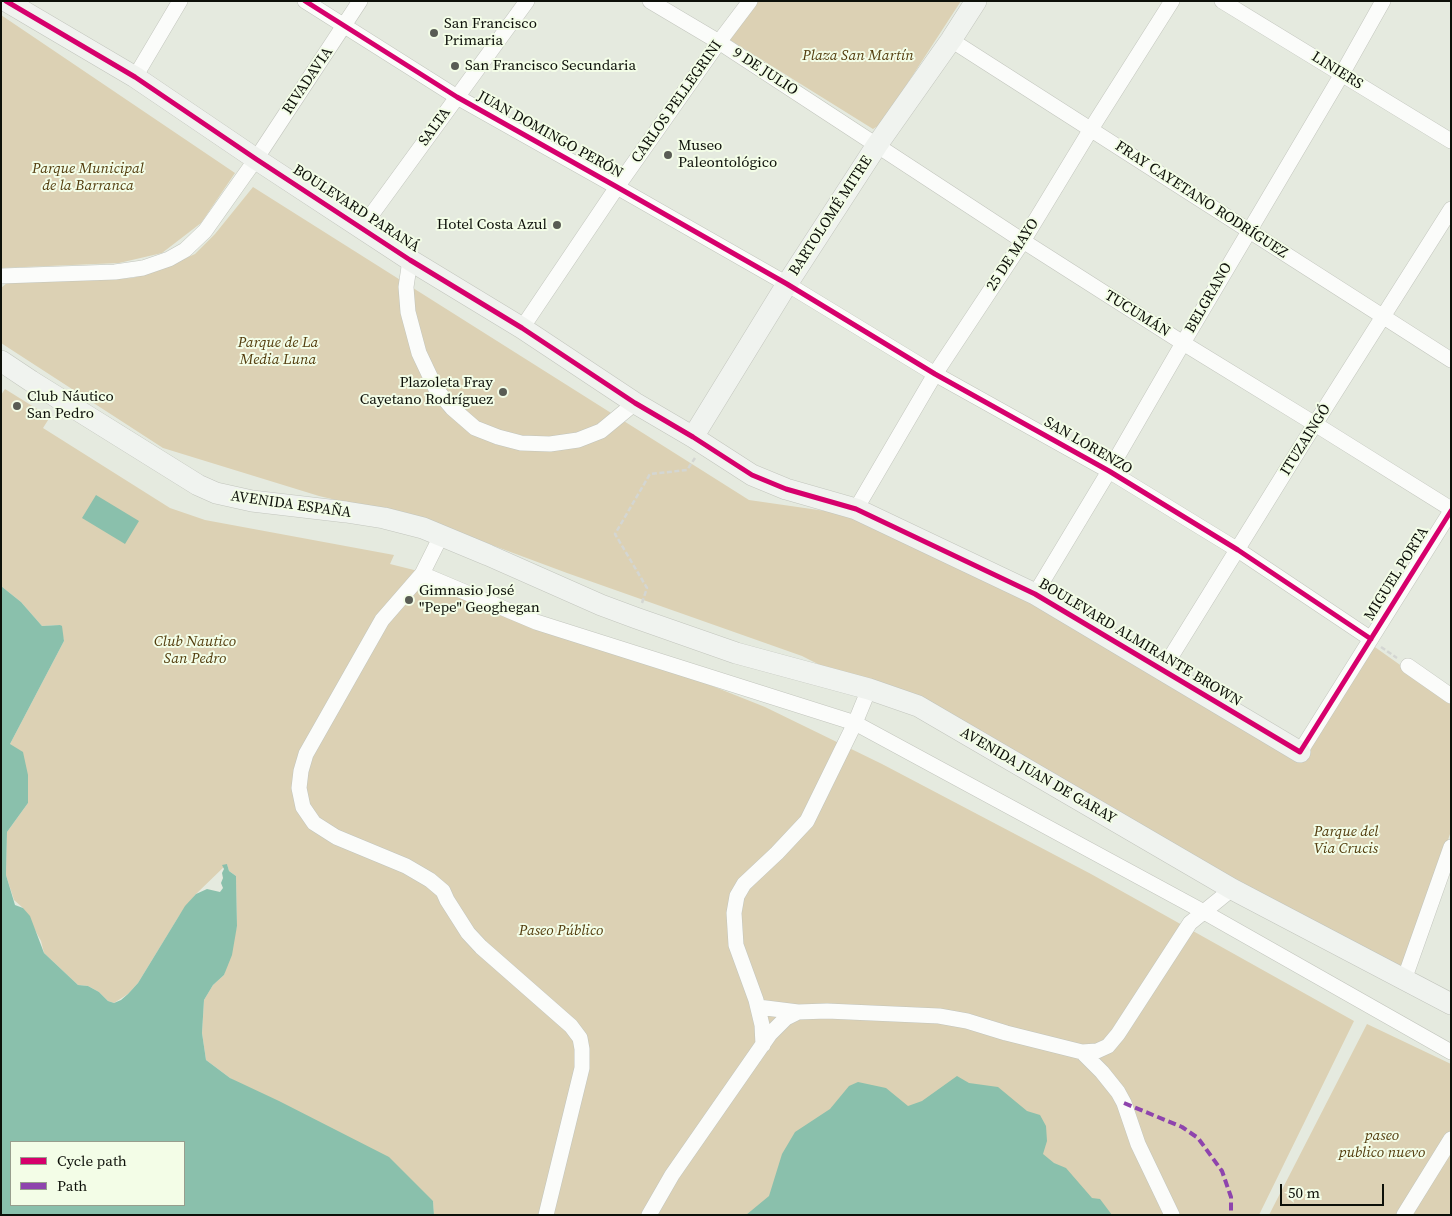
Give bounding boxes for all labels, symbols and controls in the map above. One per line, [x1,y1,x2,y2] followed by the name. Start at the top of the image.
[444,15,537,50] place label: San Francisco Primaria
[428,27,440,39] marker: San Francisco Primaria
[628,37,726,167] street label: CARLOS PELLEGRINI
[279,44,337,118] street label: RIVADAVIA
[729,44,801,100] street label: 9 DE JULIO
[802,47,914,65] park label: Plaza San Martín
[1308,48,1366,94] street label: LINIERS
[465,57,636,75] place label: San Francisco Secundaria
[449,60,461,72] marker: San Francisco Secundaria
[474,87,626,183] street label: JUAN DOMINGO PERÓN
[415,104,455,150] street label: SALTA
[678,137,777,172] place label: Museo Paleontológico
[1111,137,1291,263] street label: FRAY CAYETANO RODRÍGUEZ
[662,149,674,161] marker: Museo Paleontológico
[786,153,876,279] street label: BARTOLOMÉ MITRE
[32,160,144,195] park label: Parque Municipal de la Barranca
[289,161,423,257] street label: BOULEVARD PARANÁ
[983,215,1043,295] street label: 25 DE MAYO
[437,216,547,234] place label: Hotel Costa Azul
[551,219,563,231] marker: Hotel Costa Azul
[1182,260,1236,336] street label: BELGRANO
[1101,287,1173,341] street label: TUCUMÁN
[238,334,318,369] park label: Parque de La Media Luna
[360,374,493,409] place label: Plazoleta Fray Cayetano Rodríguez
[497,386,509,398] marker: Plazoleta Fray Cayetano Rodríguez
[27,388,114,423] place label: Club Náutico San Pedro
[11,400,23,412] marker: Club Náutico San Pedro
[1277,401,1335,479] street label: ITUZAINGÓ
[1041,413,1135,479] street label: SAN LORENZO
[230,488,352,522] street label: AVENIDA ESPAÑA
[1361,524,1433,624] street label: MIGUEL PORTA
[1035,575,1245,711] street label: BOULEVARD ALMIRANTE BROWN
[419,582,540,617] place label: Gimnasio José "Pepe" Geoghegan
[403,594,415,606] marker: Gimnasio José "Pepe" Geoghegan
[154,633,236,668] park label: Club Nautico San Pedro
[957,724,1119,828] street label: AVENIDA JUAN DE GARAY
[1314,823,1378,858] park label: Parque del Via Crucis
[519,922,603,940] park label: Paseo Público
[1339,1127,1425,1162] park label: paseo publico nuevo
[10,1141,185,1206] legend
[57,1150,127,1171] text: Cycle path
[1282,1174,1386,1206] scale bar
[57,1175,87,1196] text: Path
[1288,1182,1320,1203] text: 50 m

